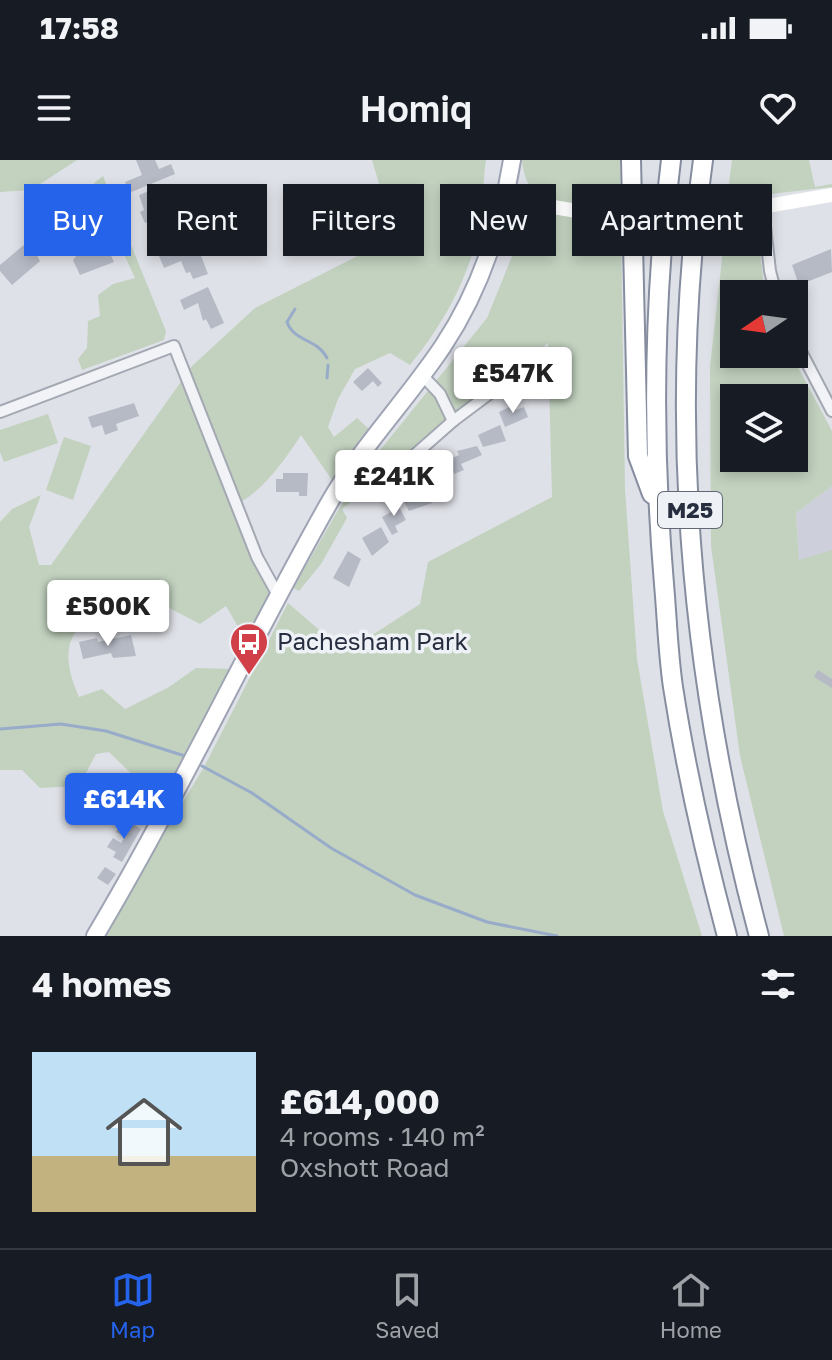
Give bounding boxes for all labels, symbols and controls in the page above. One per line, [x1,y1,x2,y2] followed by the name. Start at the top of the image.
[40,10,119,46] text: 17:58
[32,86,76,130] icon: menu
[756,86,800,130] icon: heart
[360,87,472,130] text: Homiq
[24,184,131,256] chip: Buy
[147,184,267,256] chip: Rent
[283,184,424,256] chip: Filters
[440,184,556,256] chip: New
[572,184,772,256] chip: Apartment
[720,280,808,368] north arrow
[720,280,808,472] map controls
[457,347,569,415] pin: £547K
[472,357,554,388] text: £547K
[720,384,808,472] button: layers
[338,450,450,518] pin: £241K
[353,460,435,491] text: £241K
[658,492,722,528] road number: M25
[52,580,164,648] pin: £500K
[65,590,151,621] text: £500K
[228,621,270,676] bus stop icon: Pachesham Park
[277,626,468,655] place label: Pachesham Park
[68,773,180,841] pin: £614K
[83,783,165,814] text: £614K
[756,962,800,1006] icon: filters
[32,964,172,1004] text: 4 homes
[280,1081,440,1121] text: £614,000
[96,1084,192,1180] icon: home
[280,1121,485,1152] text: 4 rooms · 140 m²
[280,1152,449,1183] text: Oxshott Road
[110,1268,155,1343] tab: Map
[375,1268,439,1343] tab: Saved
[660,1268,722,1343] tab: Home

